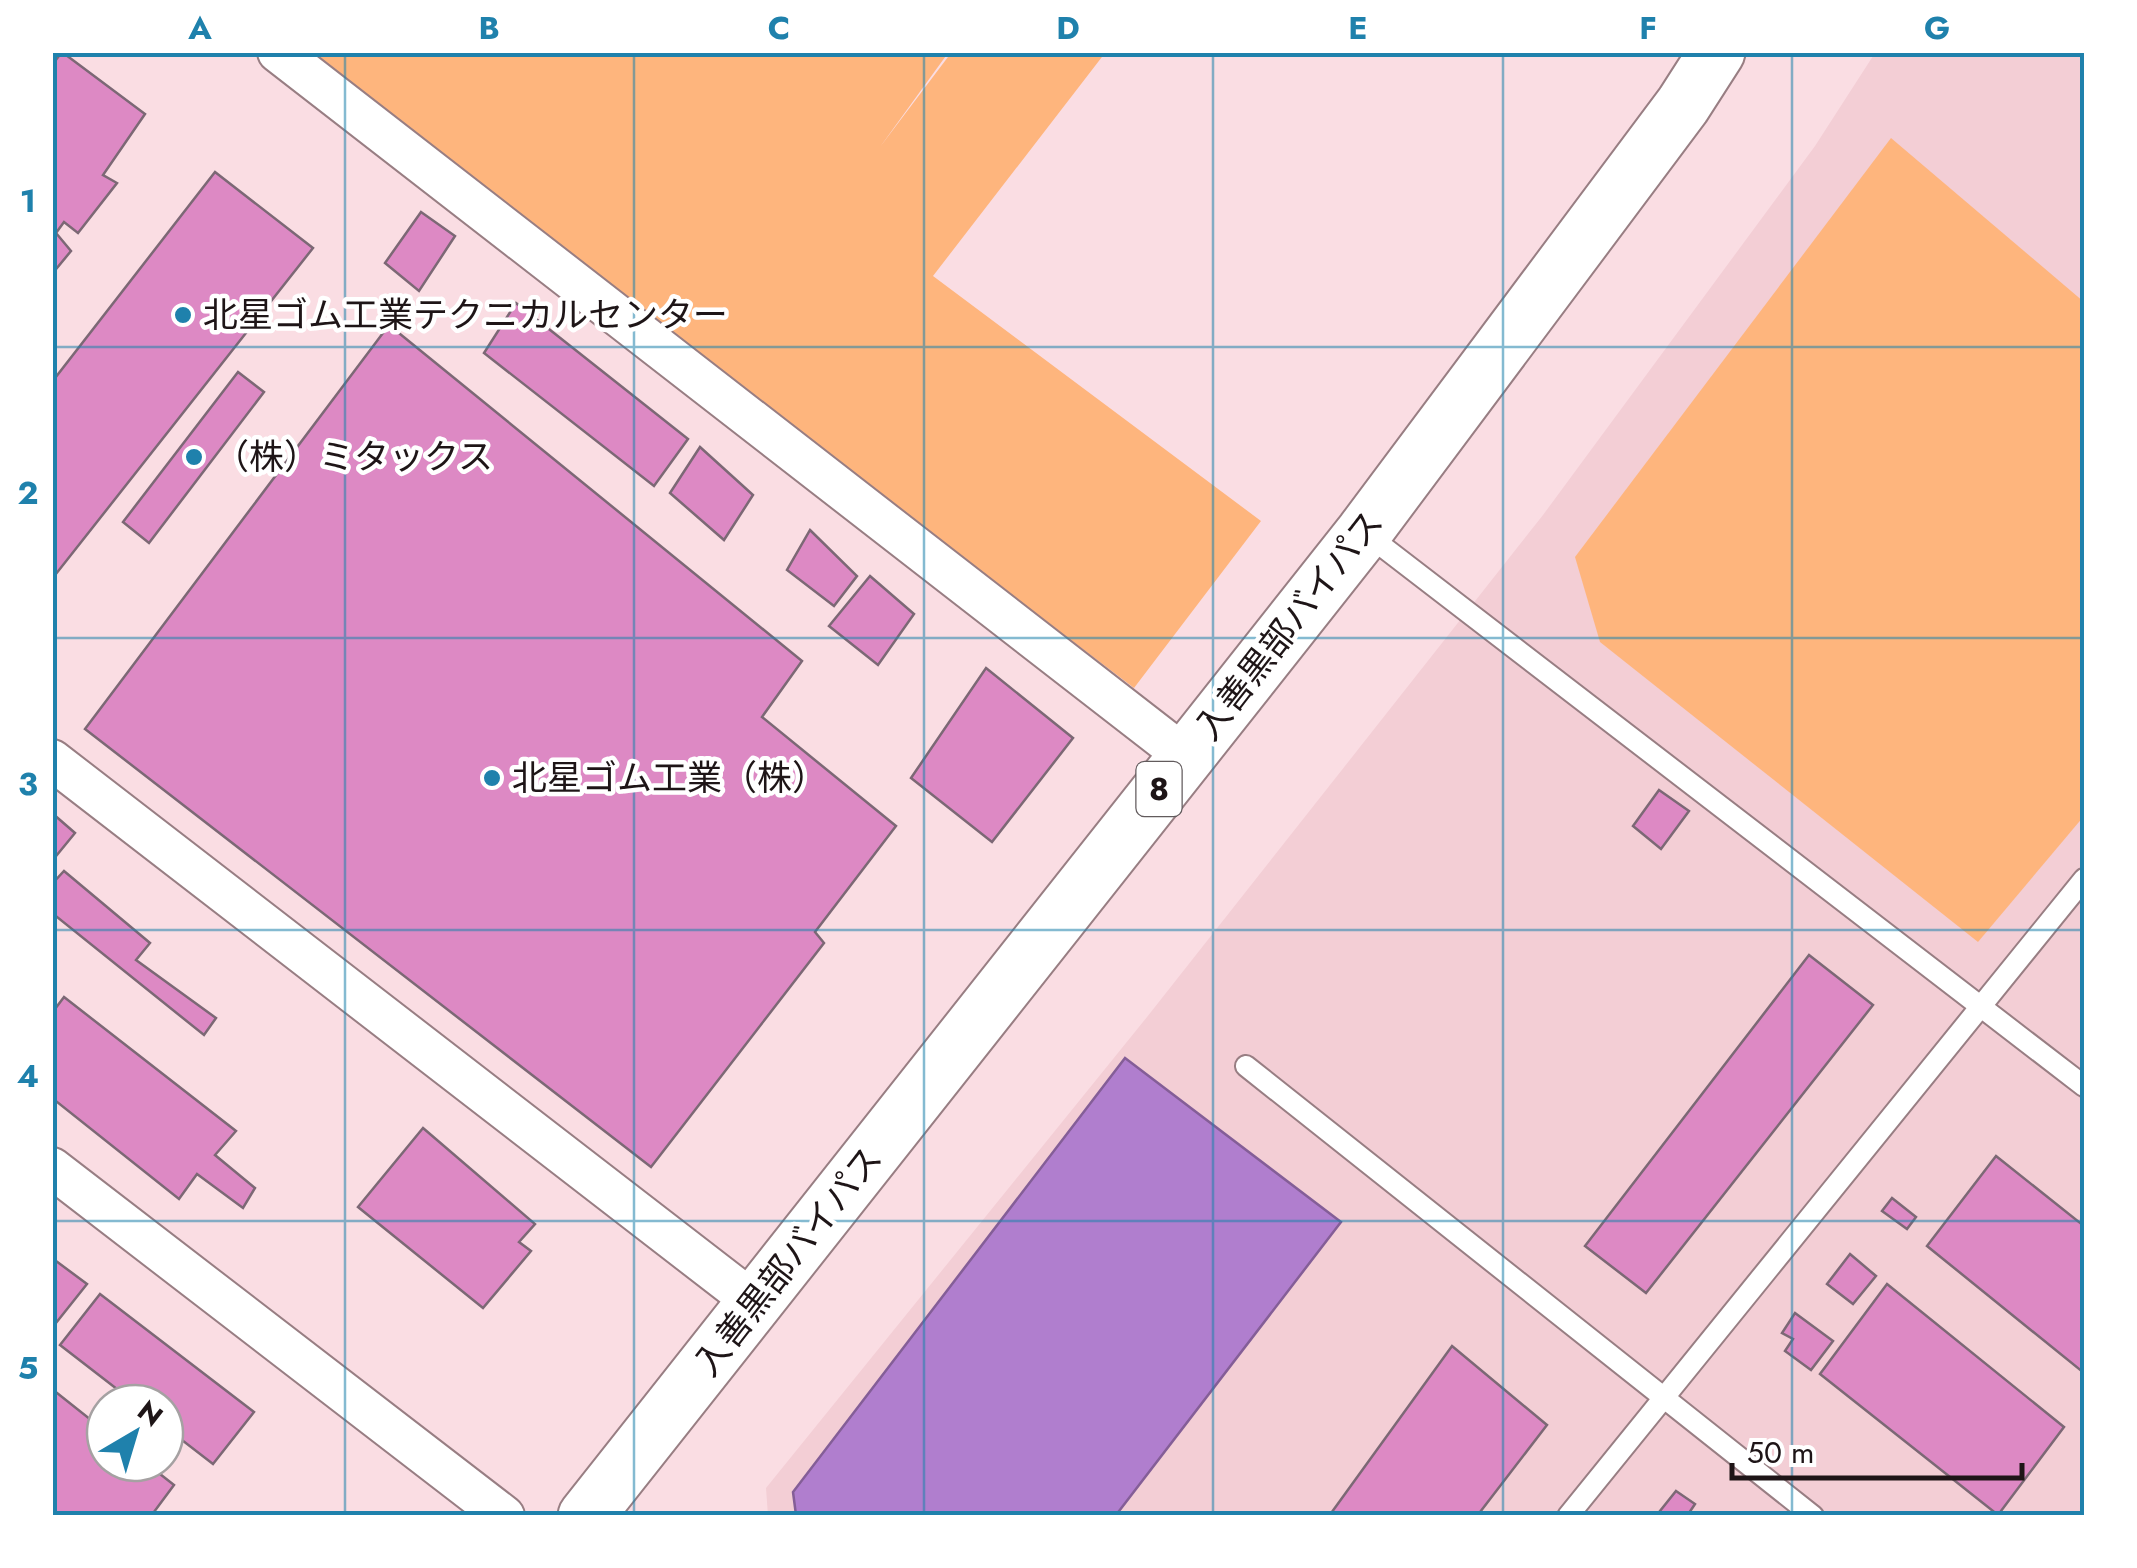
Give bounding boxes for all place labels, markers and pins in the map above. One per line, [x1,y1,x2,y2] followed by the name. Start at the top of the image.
[203,290,728,340] place label: 北星ゴム工業テクニカルセンター
[172,304,194,326] marker: 北星ゴム工業テクニカルセンター
[214,432,493,482] place label: （株）ミタックス
[183,446,205,468] marker: （株）ミタックス
[512,753,827,803] place label: 北星ゴム工業（株）
[481,767,503,789] marker: 北星ゴム工業（株）

